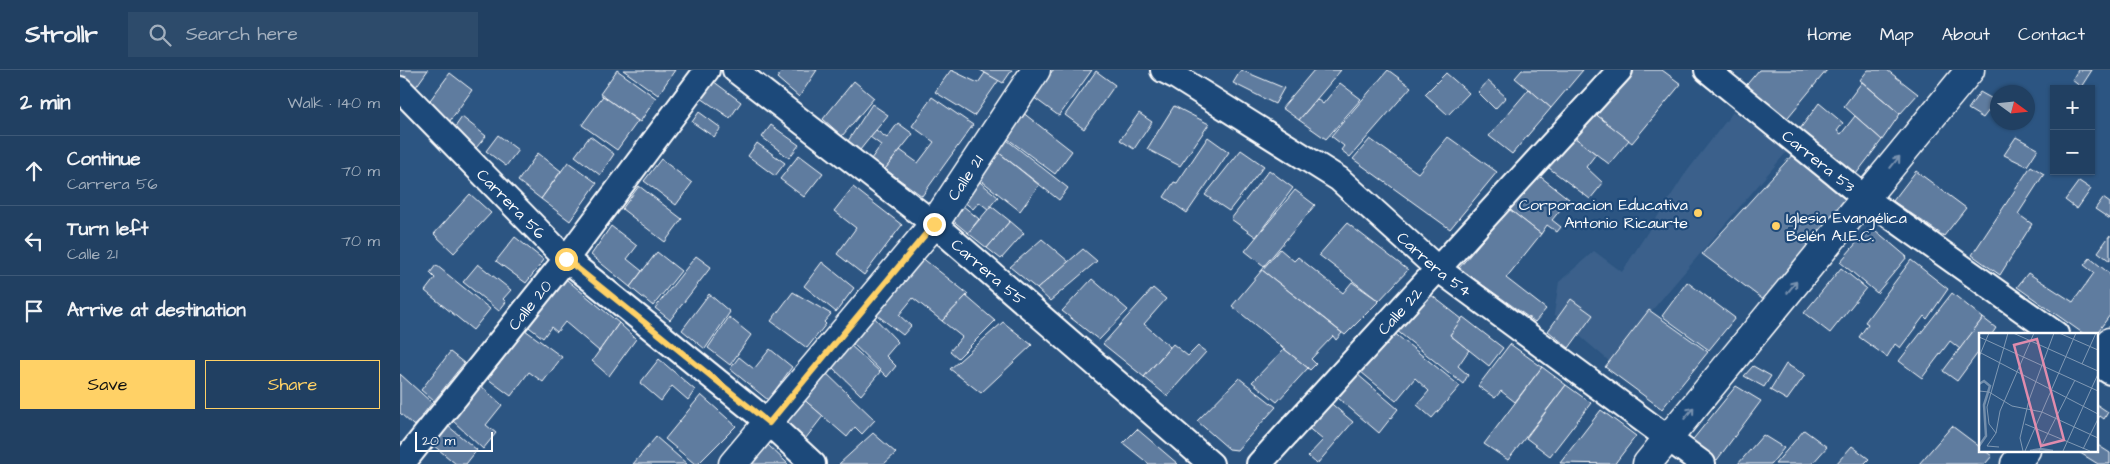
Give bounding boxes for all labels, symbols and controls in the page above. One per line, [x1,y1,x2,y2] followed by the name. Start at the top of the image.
[128,12,478,57] search box
[25,18,98,52] text: Strollr
[146,21,174,49] icon: search
[186,21,298,48] text: Search here
[1807,22,1852,47] text: Home
[1880,22,1914,47] text: Map
[1942,22,1990,47] text: About
[2018,22,2085,47] text: Contact
[1990,85,2035,130] north arrow
[2050,85,2095,175] map controls
[2050,85,2095,130] button: +
[20,88,70,117] text: 2 min
[288,92,380,114] text: Walk · 140 m
[1777,125,1860,198] street label: Carrera 53
[2050,130,2095,175] button: −
[67,146,141,173] text: Continue
[943,151,989,205] street label: Calle 21
[1889,155,1900,168] one-way arrow
[20,157,48,185] icon: ahead
[341,160,380,182] text: 70 m
[472,164,551,244] street label: Carrera 56
[67,173,158,195] text: Carrera 56
[1519,194,1688,234] place label: Corporacion Educativa Antonio Ricaurte
[1692,207,1704,219] marker: Corporacion Educativa Antonio Ricaurte
[1786,207,1907,247] place label: Iglesia Evangélica Belén A.I.E.C.
[923,213,946,236] route end
[67,216,148,243] text: Turn left
[1770,220,1782,232] marker: Iglesia Evangélica Belén A.I.E.C.
[20,227,48,255] icon: left
[1392,227,1476,302] street label: Carrera 54
[341,230,380,252] text: 70 m
[946,234,1030,311] street label: Carrera 55
[67,243,118,265] text: Calle 21
[555,248,578,271] route start
[503,275,557,335] street label: Calle 20
[1786,281,1797,294] one-way arrow
[1373,283,1428,340] street label: Calle 22
[20,297,48,325] icon: arrive
[67,297,246,324] text: Arrive at destination
[1979,333,2098,452] inset map
[20,360,195,409] button: Save
[205,360,380,409] button: Share
[1683,407,1694,420] one-way arrow
[415,429,492,452] scale bar
[422,431,455,451] text: 20 m

